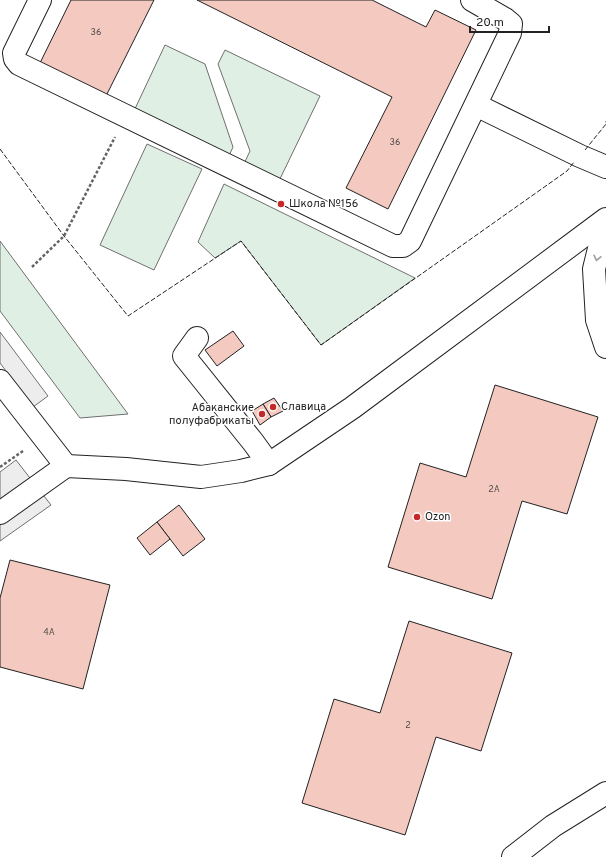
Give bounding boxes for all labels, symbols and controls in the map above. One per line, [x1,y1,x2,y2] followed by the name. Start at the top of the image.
[470,8,549,34] scale bar
[476,15,504,31] text: 20 m
[91,27,101,38] house number: 36
[390,137,400,148] house number: 36
[289,197,358,211] place label: Школа №156
[276,199,286,209] marker: Школа №156
[594,254,602,261] one-way arrow
[281,400,326,414] place label: Славица
[169,401,254,428] place label: Абаканские полуфабрикаты
[268,402,278,412] marker: Славица
[257,409,267,419] marker: Абаканские полуфабрикаты
[488,484,500,495] house number: 2А
[425,510,451,524] place label: Ozon
[412,512,422,522] marker: Ozon
[43,627,55,638] house number: 4А
[405,720,411,731] house number: 2

